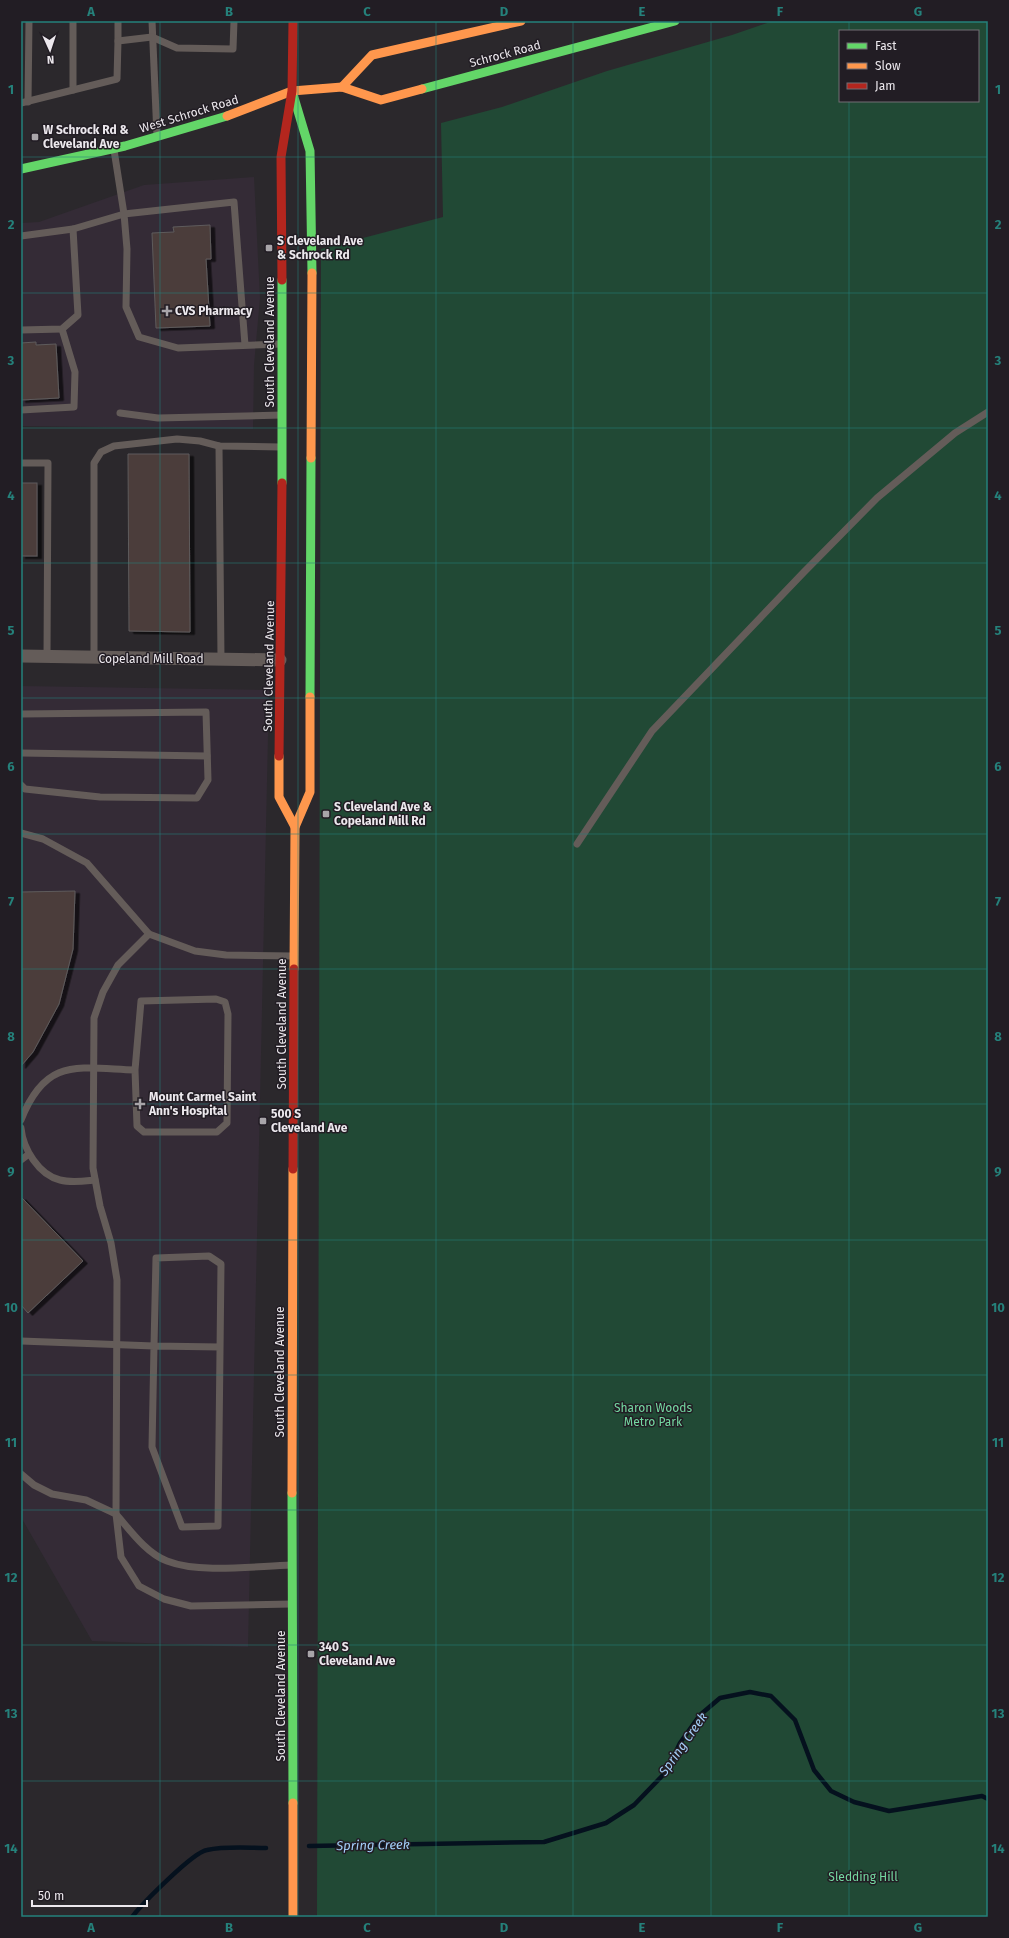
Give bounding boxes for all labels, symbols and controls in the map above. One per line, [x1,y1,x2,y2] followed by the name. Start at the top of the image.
[86,4,95,19] text: A
[225,4,233,19] text: B
[363,4,371,19] text: C
[500,4,509,19] text: D
[639,4,646,19] text: E
[777,4,784,19] text: F
[914,4,922,19] text: G
[30,30,70,70] north arrow
[839,30,979,102] legend
[468,38,542,70] street label: Schrock Road
[875,39,897,53] text: Fast
[47,53,54,66] text: N
[875,59,901,73] text: Slow
[875,79,895,93] text: Jam
[8,82,14,97] text: 1
[995,82,1001,97] text: 1
[138,92,240,136] street label: West Schrock Road
[43,123,129,151] place label: W Schrock Rd & Cleveland Ave
[30,132,40,142] marker: W Schrock Rd & Cleveland Ave
[8,217,15,232] text: 2
[995,217,1002,232] text: 2
[277,234,363,262] place label: S Cleveland Ave & Schrock Rd
[264,243,274,253] marker: S Cleveland Ave & Schrock Rd
[263,276,277,408] street label: South Cleveland Avenue
[175,304,253,318] place label: CVS Pharmacy
[162,306,172,316] marker: CVS Pharmacy
[7,353,15,368] text: 3
[994,353,1002,368] text: 3
[7,488,15,503] text: 4
[994,488,1002,503] text: 4
[261,600,277,732] street label: South Cleveland Avenue
[8,623,15,638] text: 5
[995,623,1002,638] text: 5
[98,652,204,666] street label: Copeland Mill Road
[7,759,15,774] text: 6
[994,759,1002,774] text: 6
[334,800,432,828] place label: S Cleveland Ave & Copeland Mill Rd
[321,809,331,819] marker: S Cleveland Ave & Copeland Mill Rd
[8,894,14,909] text: 7
[995,894,1001,909] text: 7
[275,958,289,1090] street label: South Cleveland Avenue
[7,1029,15,1044] text: 8
[994,1029,1002,1044] text: 8
[148,1090,257,1118] place label: Mount Carmel Saint Ann's Hospital
[134,1098,146,1110] marker: Mount Carmel Saint Ann's Hospital
[271,1107,348,1135] place label: 500 S Cleveland Ave
[258,1116,268,1126] marker: 500 S Cleveland Ave
[7,1164,15,1179] text: 9
[994,1164,1002,1179] text: 9
[4,1300,18,1315] text: 10
[991,1300,1005,1315] text: 10
[273,1306,287,1438] street label: South Cleveland Avenue
[614,1401,692,1429] park label: Sharon Woods Metro Park
[5,1435,17,1450] text: 11
[992,1435,1004,1450] text: 11
[5,1570,18,1585] text: 12
[992,1570,1005,1585] text: 12
[274,1630,288,1762] street label: South Cleveland Avenue
[318,1640,396,1668] place label: 340 S Cleveland Ave
[306,1649,316,1659] marker: 340 S Cleveland Ave
[5,1706,18,1721] text: 13
[992,1706,1005,1721] text: 13
[655,1710,710,1779] water label: Spring Creek
[335,1837,410,1853] water label: Spring Creek
[4,1841,18,1856] text: 14
[991,1841,1005,1856] text: 14
[828,1870,898,1884] park label: Sledding Hill
[32,1882,147,1908] scale bar
[38,1889,64,1903] text: 50 m
[86,1920,95,1935] text: A
[225,1920,233,1935] text: B
[363,1920,371,1935] text: C
[500,1920,509,1935] text: D
[639,1920,646,1935] text: E
[777,1920,784,1935] text: F
[914,1920,922,1935] text: G

